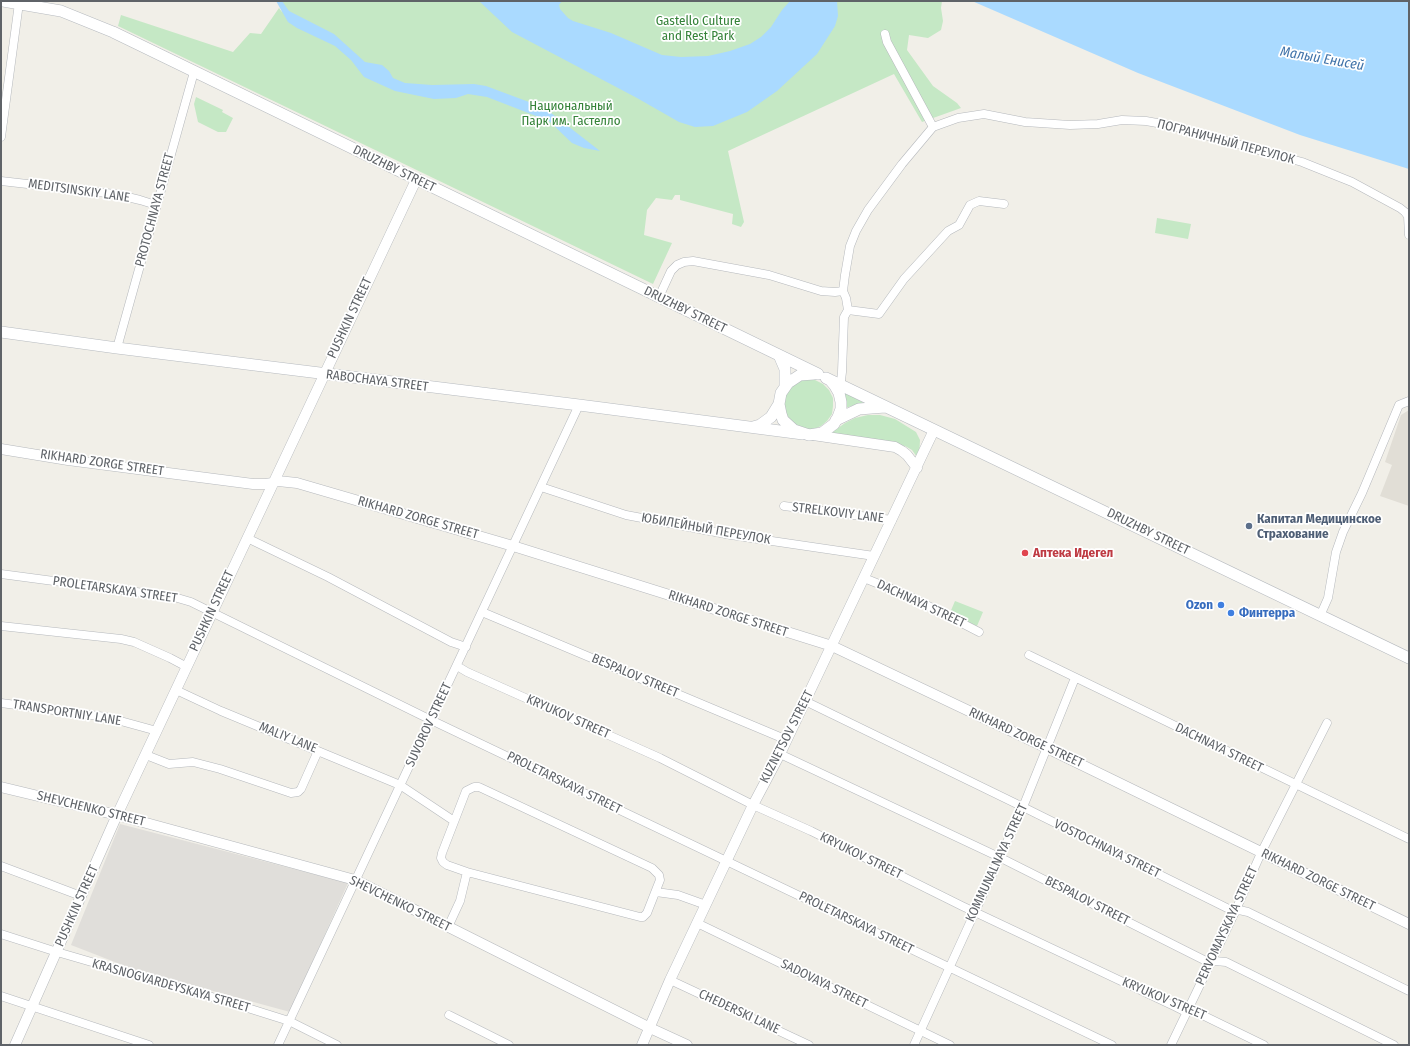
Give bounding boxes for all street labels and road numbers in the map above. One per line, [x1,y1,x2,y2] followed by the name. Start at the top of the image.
[1155,116,1297,168] street label: ПОГРАНИЧНЫЙ ПЕРЕУЛОК
[350,142,438,196] street label: DRUZHBY STREET
[132,151,178,269] street label: PROTOCHNAYA STREET
[27,176,131,206] street label: MEDITSINSKIY LANE
[324,275,376,361] street label: PUSHKIN STREET
[641,283,729,337] street label: DRUZHBY STREET
[325,367,429,395] street label: RABOCHAYA STREET
[39,447,165,479] street label: RIKHARD ZORGE STREET
[356,493,480,543] street label: RIKHARD ZORGE STREET
[791,500,885,526] street label: STRELKOVIY LANE
[1104,505,1192,559] street label: DRUZHBY STREET
[640,510,772,548] street label: ЮБИЛЕЙНЫЙ ПЕРЕУЛОК
[186,568,238,654] street label: PUSHKIN STREET
[52,574,178,606] street label: PROLETARSKAYA STREET
[874,577,968,631] street label: DACHNAYA STREET
[666,587,790,641] street label: RIKHARD ZORGE STREET
[589,651,681,701] street label: BESPALOV STREET
[403,680,455,770] street label: SUVOROV STREET
[757,688,817,786] street label: KUZNETSOV STREET
[524,692,612,742] street label: KRYUKOV STREET
[12,697,122,729] street label: TRANSPORTNIY LANE
[966,705,1086,771] street label: RIKHARD ZORGE STREET
[257,719,319,757] street label: MALIY LANE
[1172,720,1266,776] street label: DACHNAYA STREET
[504,748,624,818] street label: PROLETARSKAYA STREET
[35,788,147,830] street label: SHEVCHENKO STREET
[963,801,1031,925] street label: KOMMUNALNAYA STREET
[1051,816,1163,882] street label: VOSTOCHNAYA STREET
[817,829,905,883] street label: KRYUKOV STREET
[1258,846,1378,914] street label: RIKHARD ZORGE STREET
[52,863,102,949] street label: PUSHKIN STREET
[1193,864,1261,988] street label: PERVOMAYSKAYA STREET
[347,873,453,935] street label: SHEVCHENKO STREET
[1042,873,1132,929] street label: BESPALOV STREET
[796,888,916,958] street label: PROLETARSKAYA STREET
[90,956,252,1016] street label: KRASNOGVARDEYSKAYA STREET
[778,956,870,1012] street label: SADOVAYA STREET
[1120,974,1208,1024] street label: KRYUKOV STREET
[696,986,782,1038] street label: CHEDERSKI LANE

